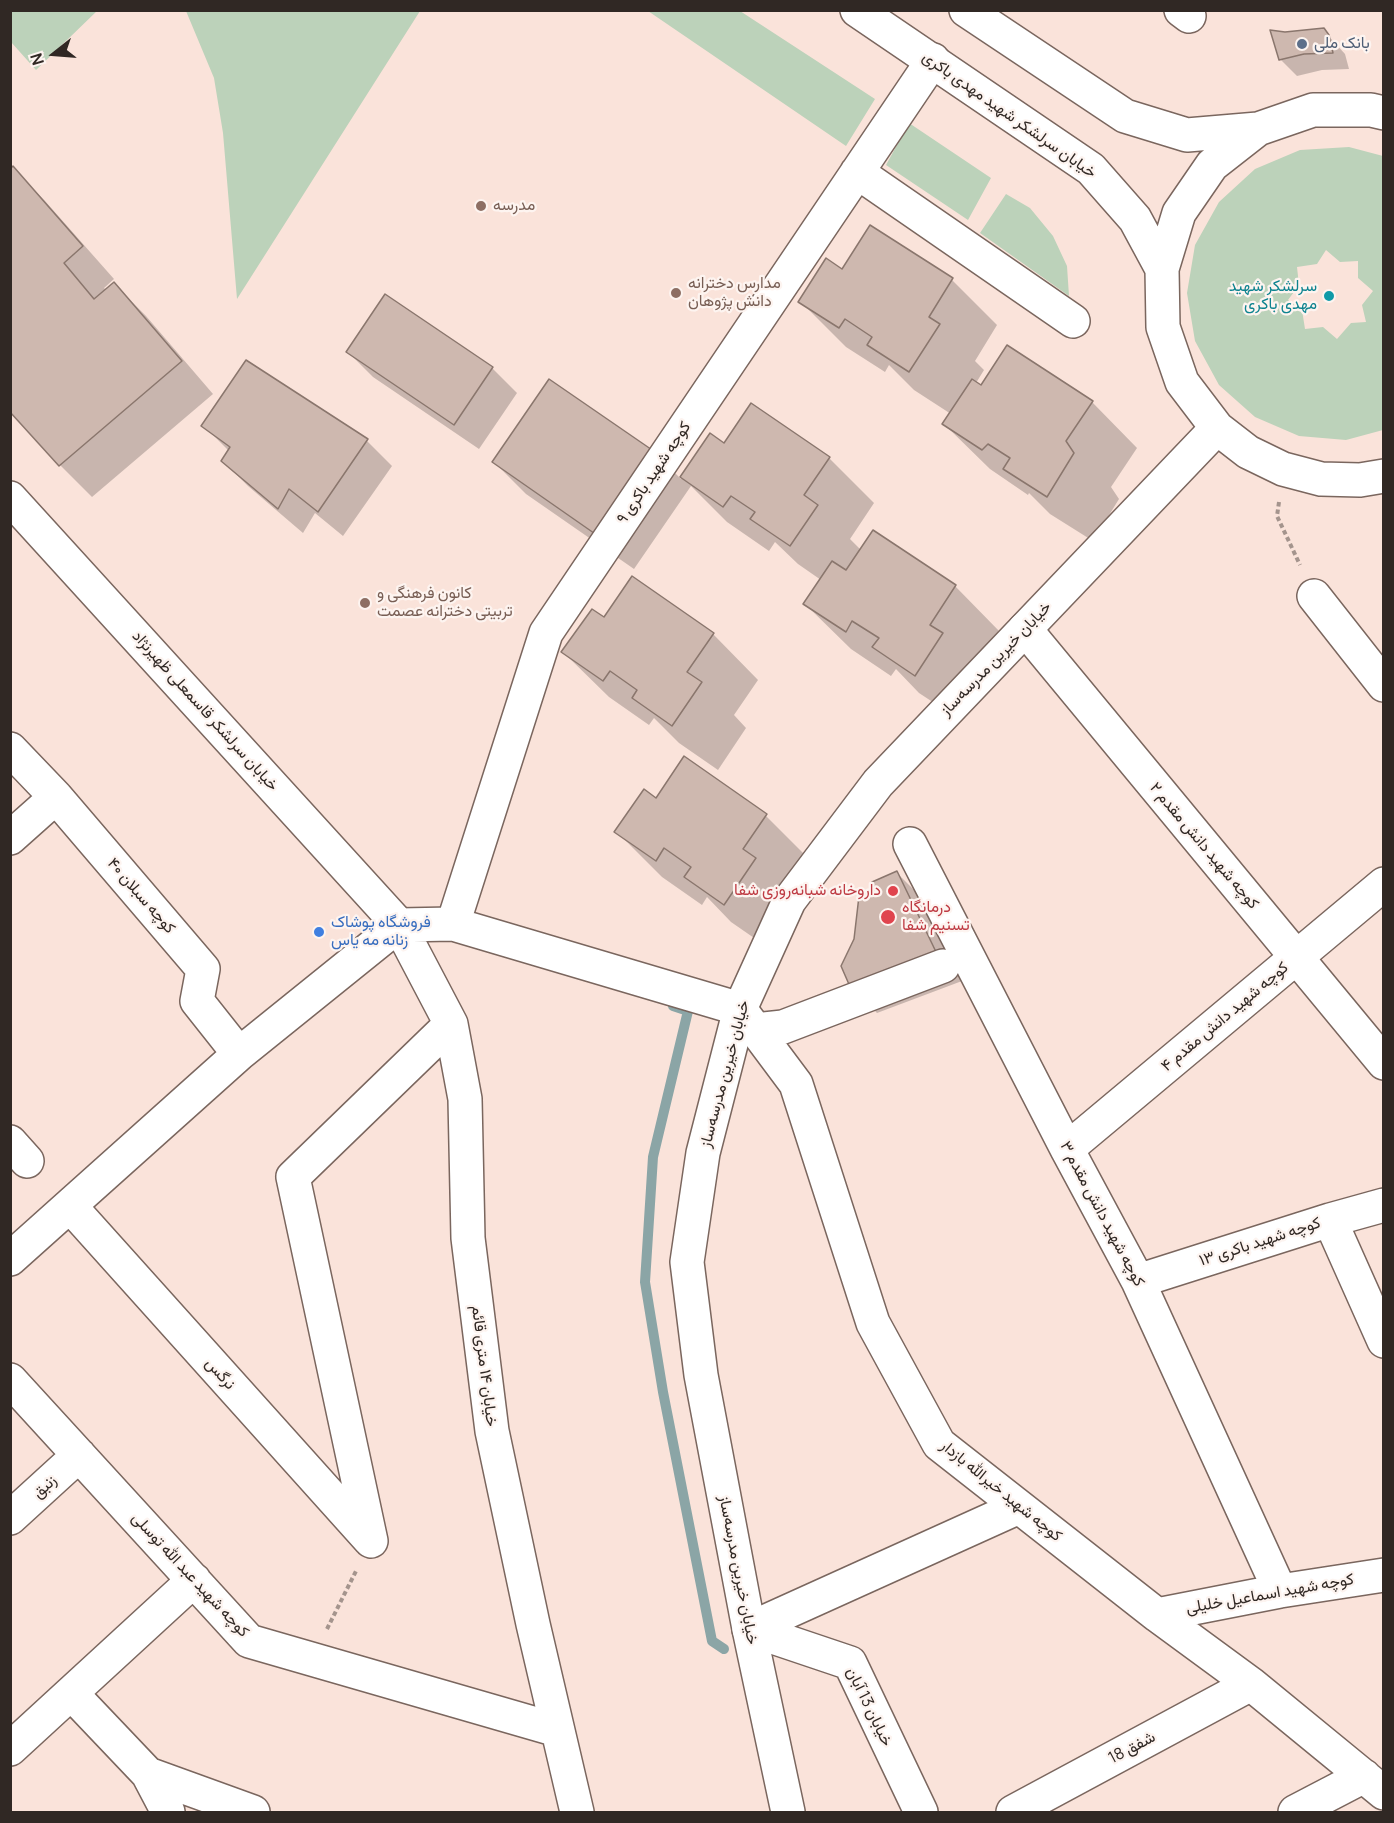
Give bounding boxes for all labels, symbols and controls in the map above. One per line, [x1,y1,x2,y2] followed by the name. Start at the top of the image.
[24,24,84,84] north arrow
[1314,34,1370,54] place label: بانک ملی
[1295,37,1309,51] marker: بانک ملی
[918,47,1100,183] street label: خیابان سرلشکر شهید مهدی باکری
[25,51,49,68] text: N
[493,196,535,216] place label: مدرسه
[474,199,488,213] marker: مدرسه
[688,274,781,312] place label: مدارس دخترانه دانش پژوهان
[1229,277,1317,315] place label: سرلشکر شهید مهدی باکری
[669,286,683,300] marker: مدارس دخترانه دانش پژوهان
[1322,289,1336,303] marker: سرلشکر شهید مهدی باکری
[613,418,695,528] street label: کوچه شهید باکری ۹
[377,584,513,622] place label: کانون فرهنگی و تربیتی دخترانه عصمت
[358,596,372,610] marker: کانون فرهنگی و تربیتی دخترانه عصمت
[936,598,1056,720] street label: خیابان خیرین مدرسه‌ساز
[128,627,282,795] street label: خیابان سرلشکر قاسمعلی ظهیرنژاد
[1145,779,1263,913] street label: کوچه شهید دانش مقدم ۲
[103,854,179,938] street label: کوچه سبلان ۴۰
[734,881,881,901] place label: داروخانه شبانه‌روزی شفا
[886,884,900,898] marker: داروخانه شبانه‌روزی شفا
[902,898,970,936] place label: درمانگاه تسنیم شفا
[879,908,897,926] marker: درمانگاه تسنیم شفا
[331,913,431,951] place label: فروشگاه پوشاک زنانه مه یاس
[312,925,326,939] marker: فروشگاه پوشاک زنانه مه یاس
[1157,958,1293,1076] street label: کوچه شهید دانش مقدم ۴
[696,998,754,1150] street label: خیابان خیرین مدرسه‌ساز
[1056,1138,1148,1290] street label: کوچه شهید دانش مقدم ۳
[1197,1213,1323,1271] street label: کوچه شهید باکری ۱۳
[467,1304,501,1428] street label: خیابان ۱۴ متری قائم
[201,1354,239,1394] street label: نرگس
[936,1436,1066,1546] street label: کوچه شهید خیرالله بازدار
[29,1471,61,1503] street label: زنبق
[714,1494,762,1646] street label: خیابان خیرین مدرسه‌ساز
[127,1509,253,1641] street label: کوچه شهید عبد الله توسلی
[1185,1570,1355,1618] street label: کوچه شهید اسماعیل خلیلی
[842,1664,896,1750] street label: خیابان 13 آبان
[1105,1728,1159,1768] street label: شفق 18

